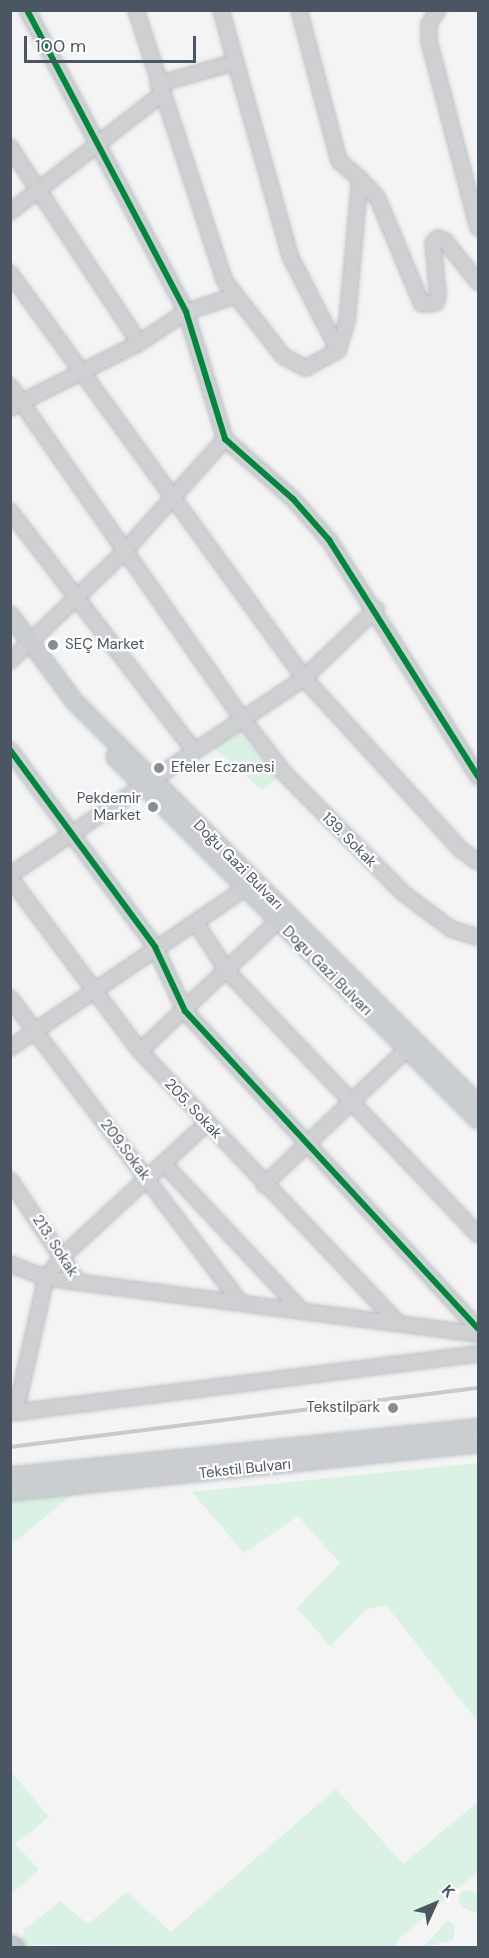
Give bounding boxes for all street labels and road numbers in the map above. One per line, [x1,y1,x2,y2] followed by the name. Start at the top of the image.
[318,809,380,871] street label: 139. Sokak
[189,816,287,914] street label: Doğu Gazi Bulvarı
[278,922,376,1020] street label: Dogu Gazi Bulvarı
[161,1075,225,1143] street label: 205. Sokak
[96,1116,154,1184] street label: 209.Sokak
[28,1212,82,1280] street label: 213. Sokak
[198,1455,292,1483] street label: Tekstil Bulvarı

